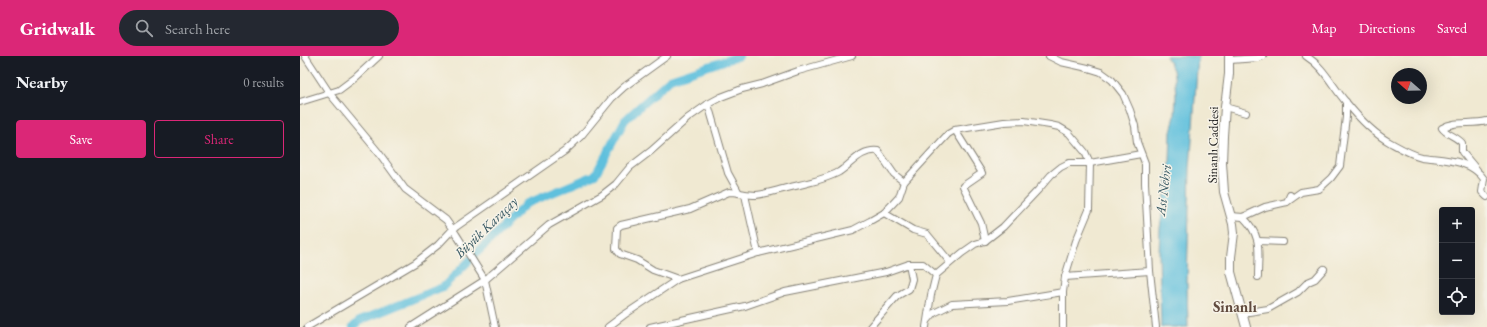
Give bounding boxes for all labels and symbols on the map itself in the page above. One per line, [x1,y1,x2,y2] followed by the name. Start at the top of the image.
[1391,68,1427,104] north arrow
[1204,106,1222,184] street label: Sinanlı Caddesi
[1151,162,1175,218] water label: Asi Nehri
[450,192,522,262] water label: Büyük Karaçay
[1213,297,1258,316] district label: Sinanlı

